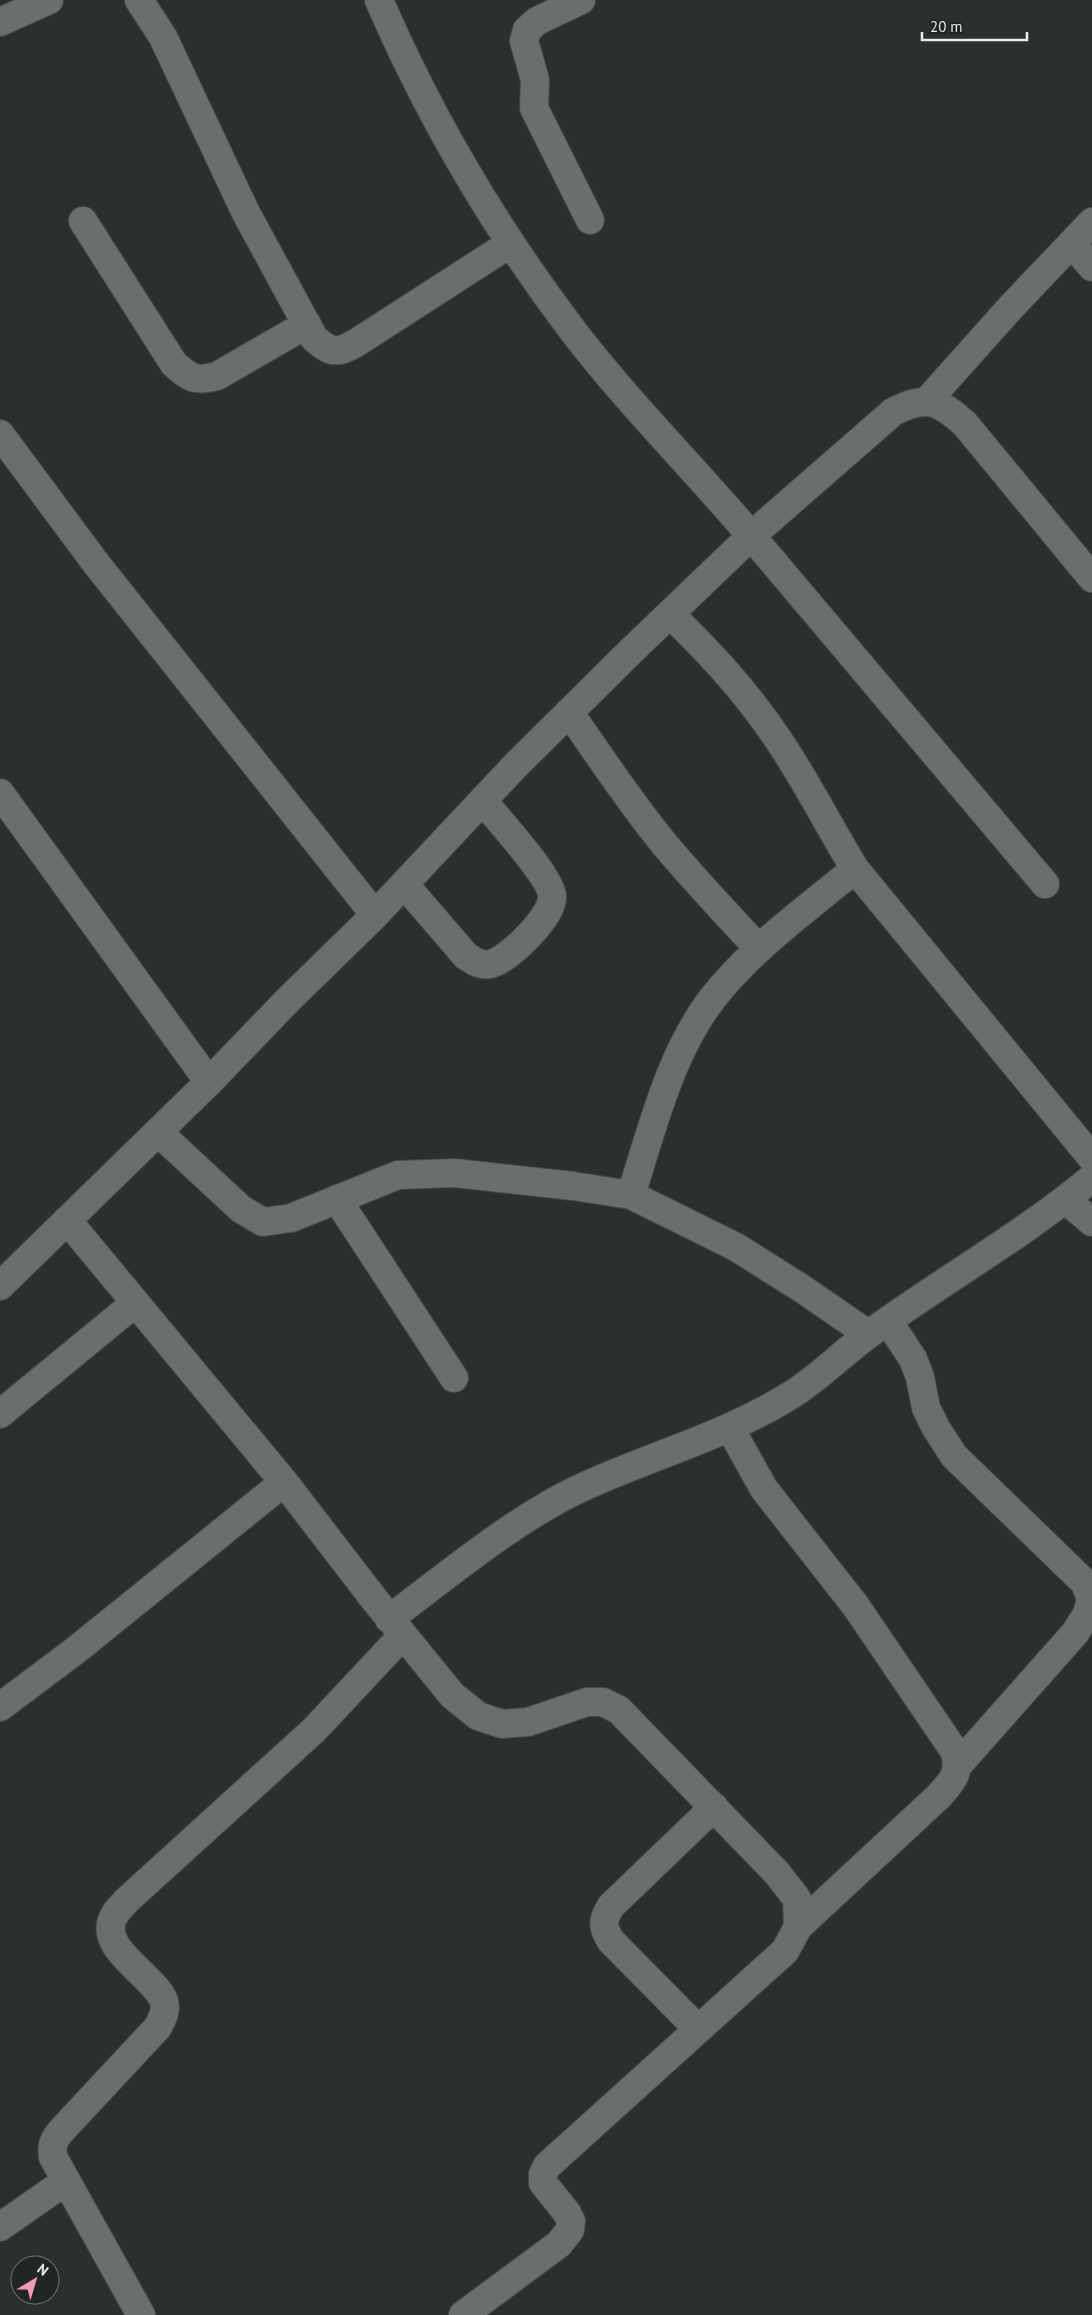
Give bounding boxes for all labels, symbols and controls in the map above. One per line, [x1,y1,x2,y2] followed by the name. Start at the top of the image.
[922,10,1027,42] scale bar
[930,17,963,36] text: 20 m
[10,2255,60,2305] north arrow
[34,2260,52,2280] text: N

